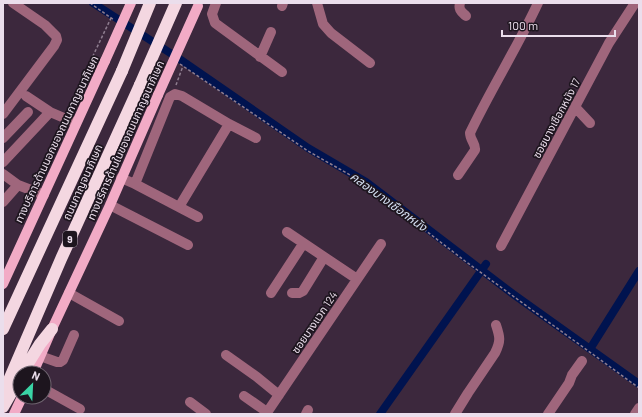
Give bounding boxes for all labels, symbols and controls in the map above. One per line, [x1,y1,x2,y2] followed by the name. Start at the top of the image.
[502,12,615,38] scale bar
[508,18,538,32] text: 100 m
[11,53,101,225] street label: ทางบริการด้านนอกของถนนกาญจนาภิเษก
[84,58,166,222] street label: ทางบริการด้านในของถนนกาญจนาภิเษก
[530,76,582,160] street label: ซอยบางเชือกหนัง 17
[59,142,105,222] street label: ถนนกาญจนาภิเษก
[348,169,430,234] water label: คลองบางเชือกหนัง
[63,231,77,247] road number: 9
[288,288,340,356] street label: ซอยบางแวก 124
[12,365,52,405] north arrow
[30,368,42,383] text: N

